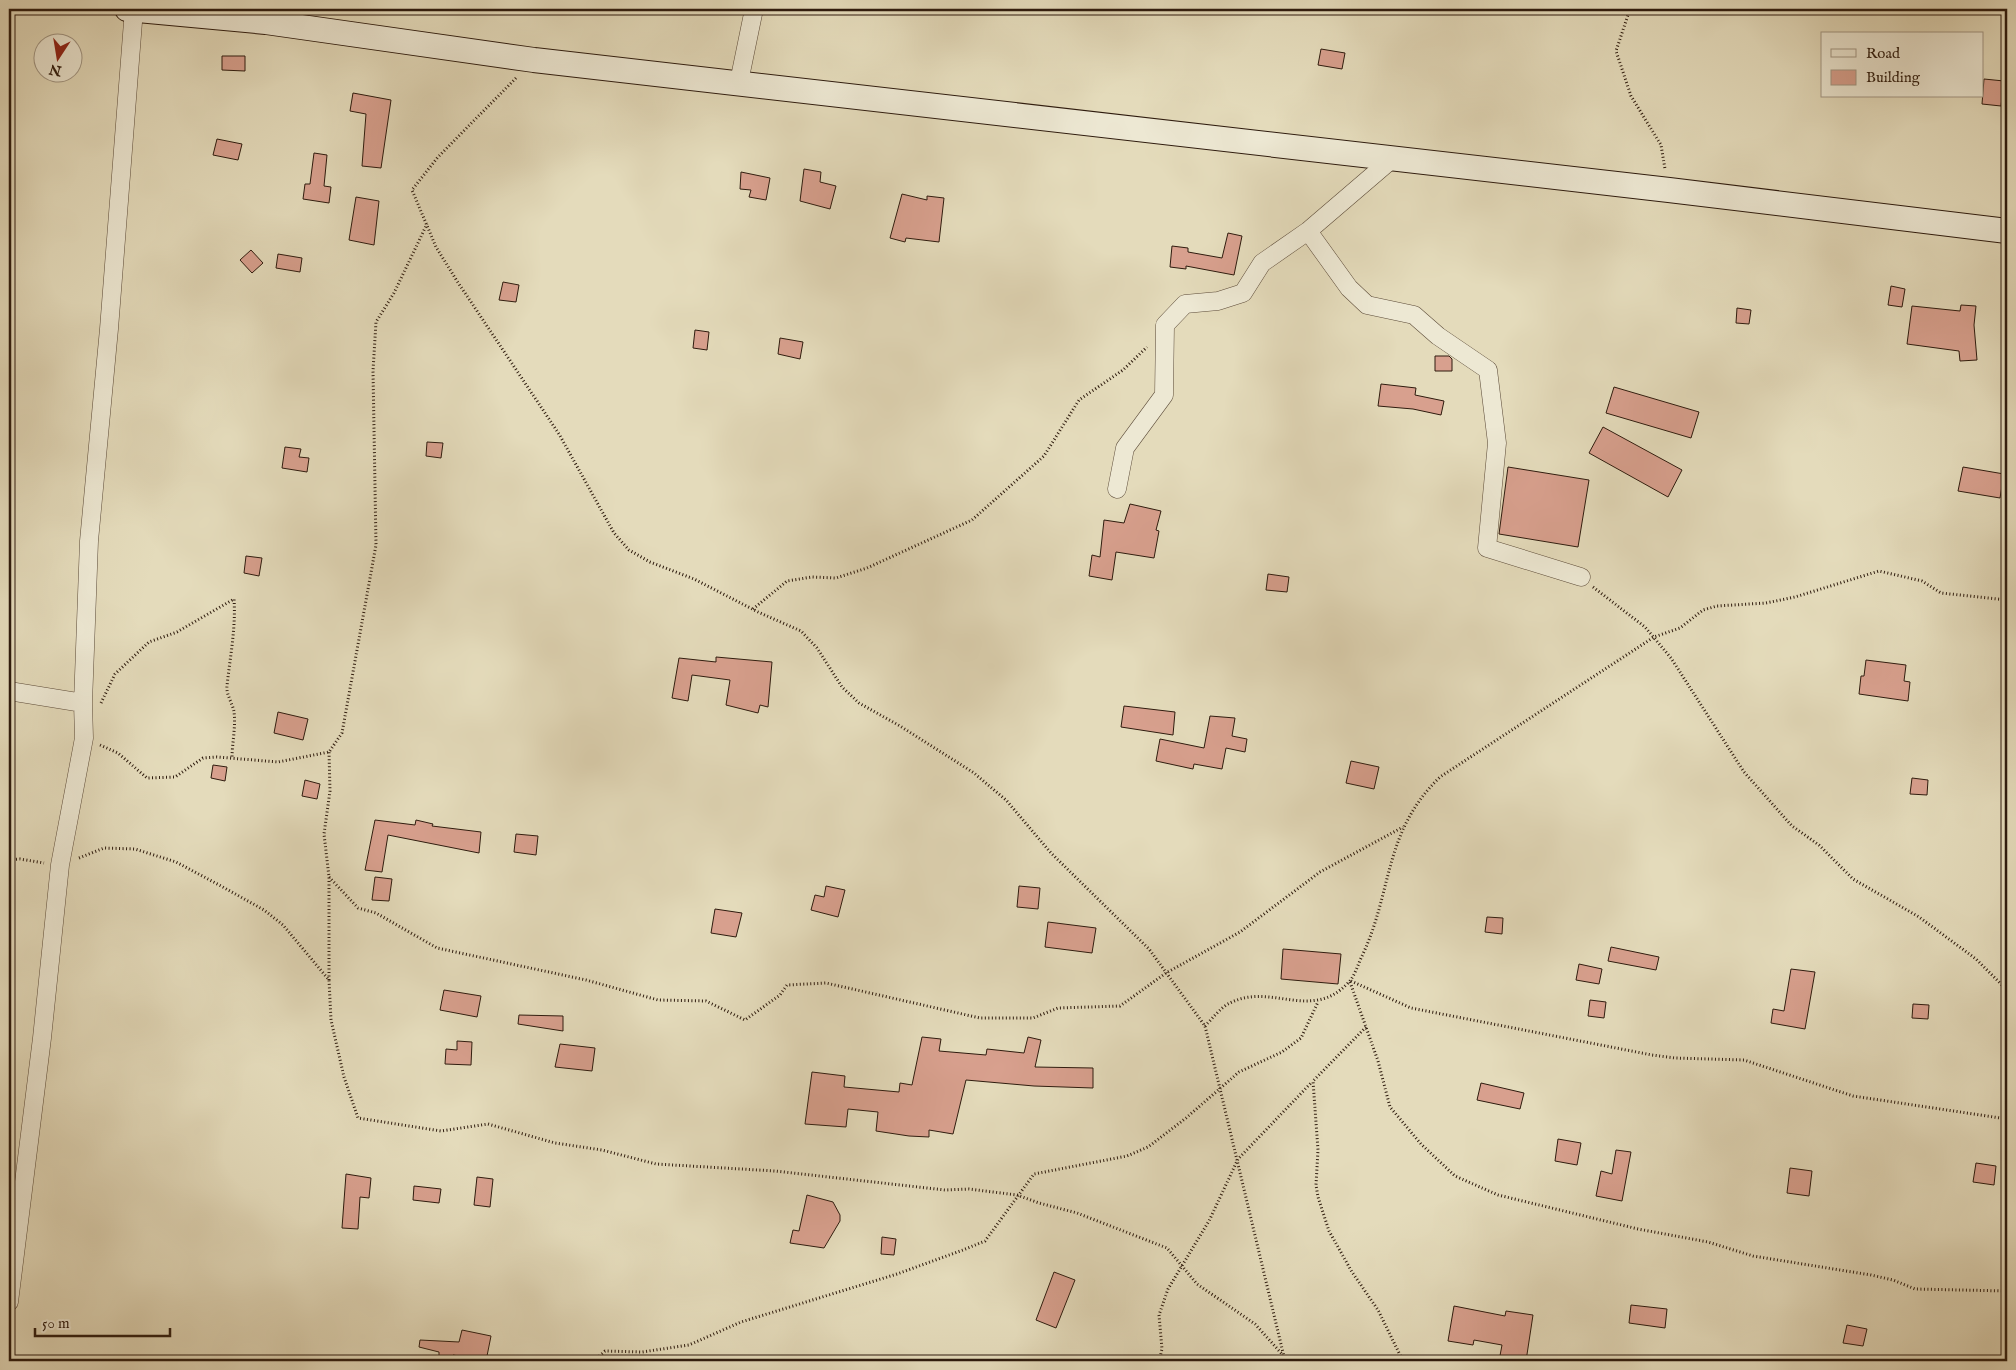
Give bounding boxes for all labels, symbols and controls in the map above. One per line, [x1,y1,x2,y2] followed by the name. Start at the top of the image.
[32,32,82,82] north arrow
[1821,32,1984,98] legend
[1866,44,1901,63] text: Road
[48,60,64,80] text: N
[1866,68,1921,87] text: Building
[35,1305,170,1337] scale bar
[42,1314,70,1333] text: 50 m

